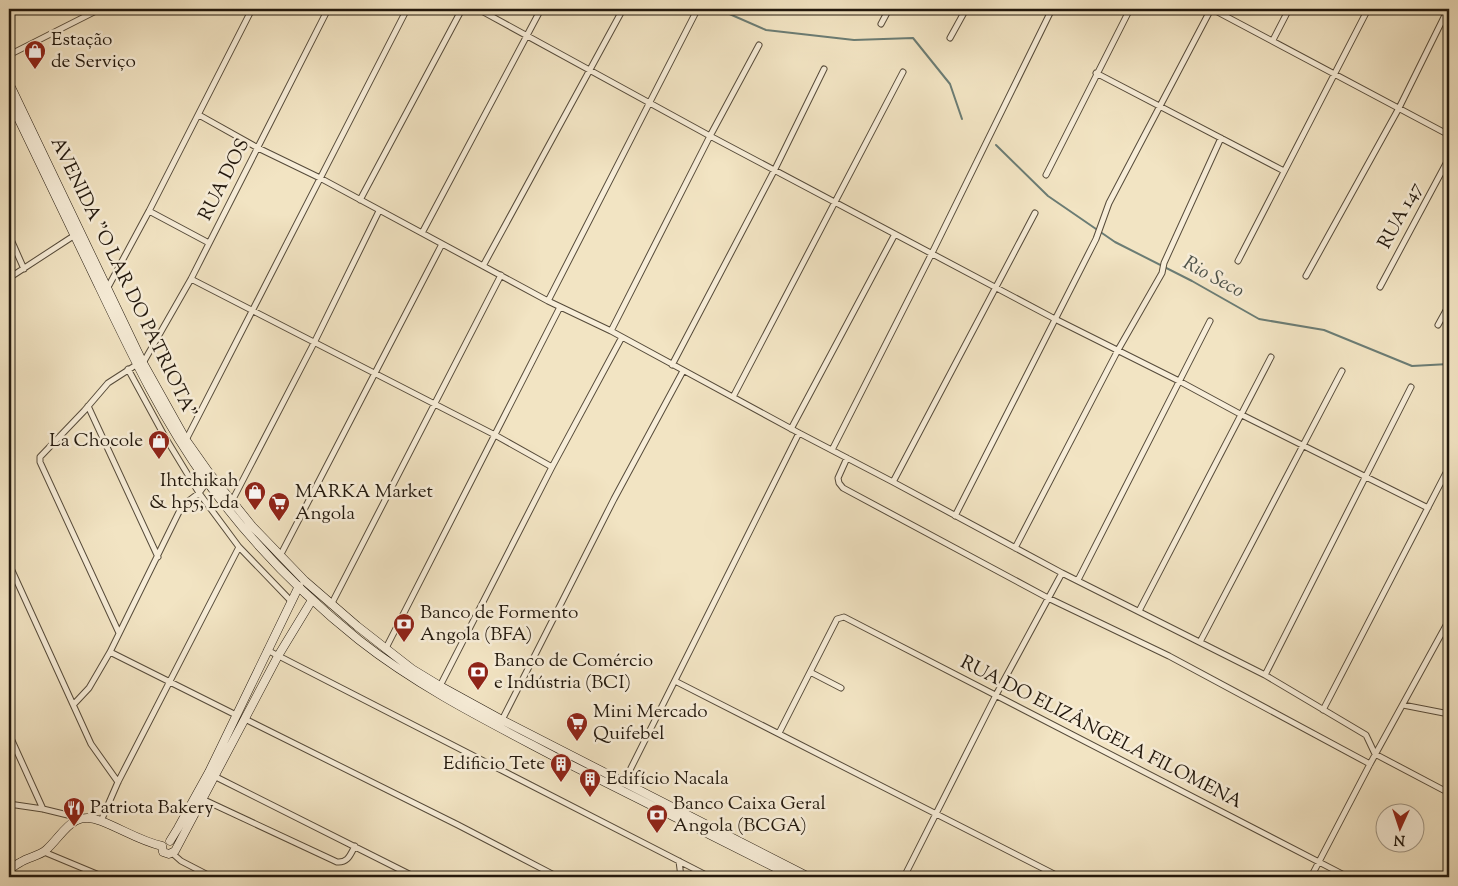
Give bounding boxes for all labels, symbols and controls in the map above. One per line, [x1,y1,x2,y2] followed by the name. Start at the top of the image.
[51,27,136,76] place label: Estação de Serviço
[23,39,47,70] shop icon: Estação de Serviço
[43,133,203,423] street label: AVENIDA "O LAR DO PATRIOTA"
[193,134,257,226] street label: RUA DOS
[1372,177,1430,254] street label: RUA 147
[1177,250,1249,306] water label: Rio Seco
[49,428,143,455] place label: La Chocole
[147,429,171,460] shop icon: La Chocole
[149,468,239,517] place label: Ihtchikah & hp5, Lda
[295,479,433,528] place label: MARKA Market Angola
[243,480,267,511] shop icon: Ihtchikah & hp5, Lda
[267,491,291,522] supermarket icon: MARKA Market Angola
[420,600,578,649] place label: Banco de Formento Angola (BFA)
[392,612,416,643] bank icon: Banco de Formento Angola (BFA)
[494,648,653,697] place label: Banco de Comércio e Indústria (BCI)
[955,650,1247,816] street label: RUA DO ELIZÂNGELA FILOMENA
[466,660,490,691] bank icon: Banco de Comércio e Indústria (BCI)
[593,699,708,748] place label: Mini Mercado Quifebel
[565,711,589,742] supermarket icon: Mini Mercado Quifebel
[443,751,545,778] place label: Edificio Tete
[549,752,573,783] building icon: Edificio Tete
[606,766,729,793] place label: Edifício Nacala
[578,767,602,798] building icon: Edifício Nacala
[673,791,826,840] place label: Banco Caixa Geral Angola (BCGA)
[90,795,214,822] place label: Patriota Bakery
[62,796,86,827] restaurant icon: Patriota Bakery
[645,803,669,834] bank icon: Banco Caixa Geral Angola (BCGA)
[1376,804,1426,854] north arrow
[1393,829,1406,849] text: N

